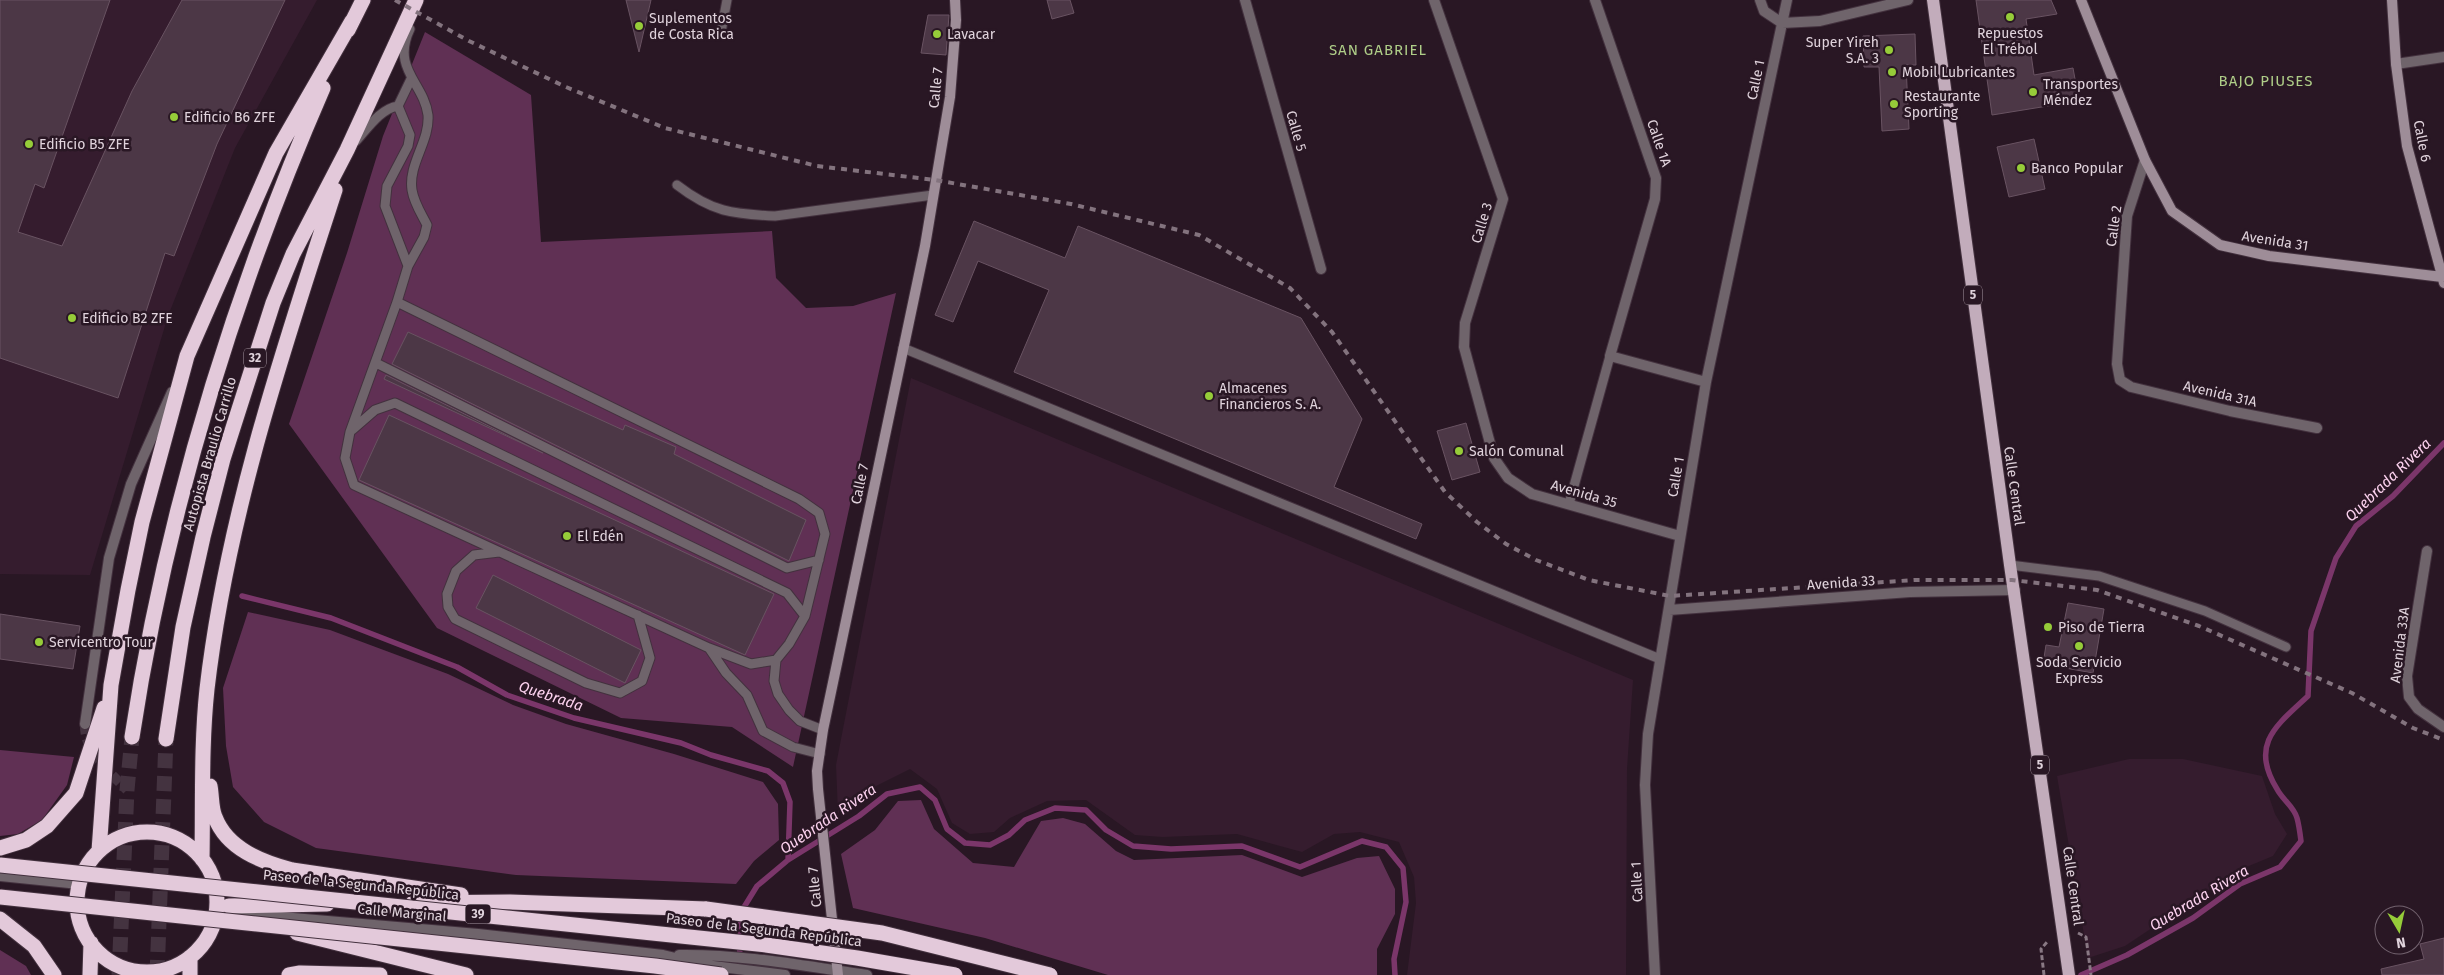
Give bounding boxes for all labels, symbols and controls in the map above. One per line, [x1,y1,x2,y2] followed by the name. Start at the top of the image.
[649,10,734,43] place label: Suplementos de Costa Rica
[2004,11,2016,23] marker: Repuestos El Trébol
[633,20,645,32] marker: Suplementos de Costa Rica
[1977,25,2043,58] place label: Repuestos El Trébol
[947,26,996,43] place label: Lavacar
[931,28,943,40] marker: Lavacar
[1806,34,1879,67] place label: Super Yireh S.A. 3
[1329,41,1427,59] district label: SAN GABRIEL
[1883,44,1895,56] marker: Super Yireh S.A. 3
[1743,58,1769,102] street label: Calle 1
[1902,64,2016,81] place label: Mobil Lubricantes
[1886,66,1898,78] marker: Mobil Lubricantes
[925,67,947,109] street label: Calle 7
[2219,72,2313,90] district label: BAJO PIUSES
[2043,76,2118,109] place label: Transportes Méndez
[2027,86,2039,98] marker: Transportes Méndez
[1904,88,1980,121] place label: Restaurante Sporting
[1888,98,1900,110] marker: Restaurante Sporting
[184,109,275,126] place label: Edificio B6 ZFE
[1282,109,1310,153] street label: Calle 5
[168,111,180,123] marker: Edificio B6 ZFE
[1643,117,1675,169] street label: Calle 1A
[2410,119,2434,163] street label: Calle 6
[39,136,130,153] place label: Edificio B5 ZFE
[23,138,35,150] marker: Edificio B5 ZFE
[2031,160,2124,177] place label: Banco Popular
[2015,162,2027,174] marker: Banco Popular
[1468,201,1496,245] street label: Calle 3
[2103,204,2125,248] street label: Calle 2
[2241,227,2309,255] street label: Avenida 31
[1964,286,1982,304] road number: 5
[82,310,173,327] place label: Edificio B2 ZFE
[66,312,78,324] marker: Edificio B2 ZFE
[244,348,266,368] road number: 32
[180,375,240,533] street label: Autopista Braulio Carrillo
[2182,377,2258,411] street label: Avenida 31A
[1219,380,1321,413] place label: Almacenes Financieros S. A.
[1203,390,1215,402] marker: Almacenes Financieros S. A.
[2341,435,2435,525] water label: Quebrada Rivera
[1469,443,1564,460] place label: Salón Comunal
[1453,445,1465,457] marker: Salón Comunal
[2000,445,2028,527] street label: Calle Central
[1664,455,1688,499] street label: Calle 1
[847,462,873,506] street label: Calle 7
[1549,476,1619,512] street label: Avenida 35
[577,528,624,545] place label: El Edén
[561,530,573,542] marker: El Edén
[1806,572,1876,594] street label: Avenida 33
[2387,606,2413,684] street label: Avenida 33A
[2058,619,2145,636] place label: Piso de Tierra
[2042,621,2054,633] marker: Piso de Tierra
[49,634,153,651] place label: Servicentro Tour
[33,636,45,648] marker: Servicentro Tour
[2073,640,2085,652] marker: Soda Servicio Express
[2036,654,2122,687] place label: Soda Servicio Express
[517,677,585,715] water label: Quebrada
[2031,756,2049,774] road number: 5
[776,780,880,858] water label: Quebrada Rivera
[2059,845,2087,927] street label: Calle Central
[1627,861,1647,903] street label: Calle 1
[2146,861,2252,935] water label: Quebrada Rivera
[262,866,460,904] street label: Paseo de la Segunda República
[804,866,826,908] street label: Calle 7
[357,901,447,925] street label: Calle Marginal
[466,904,490,924] road number: 39
[2374,905,2424,955] north arrow
[665,910,863,950] street label: Paseo de la Segunda República
[2395,933,2407,951] text: N

